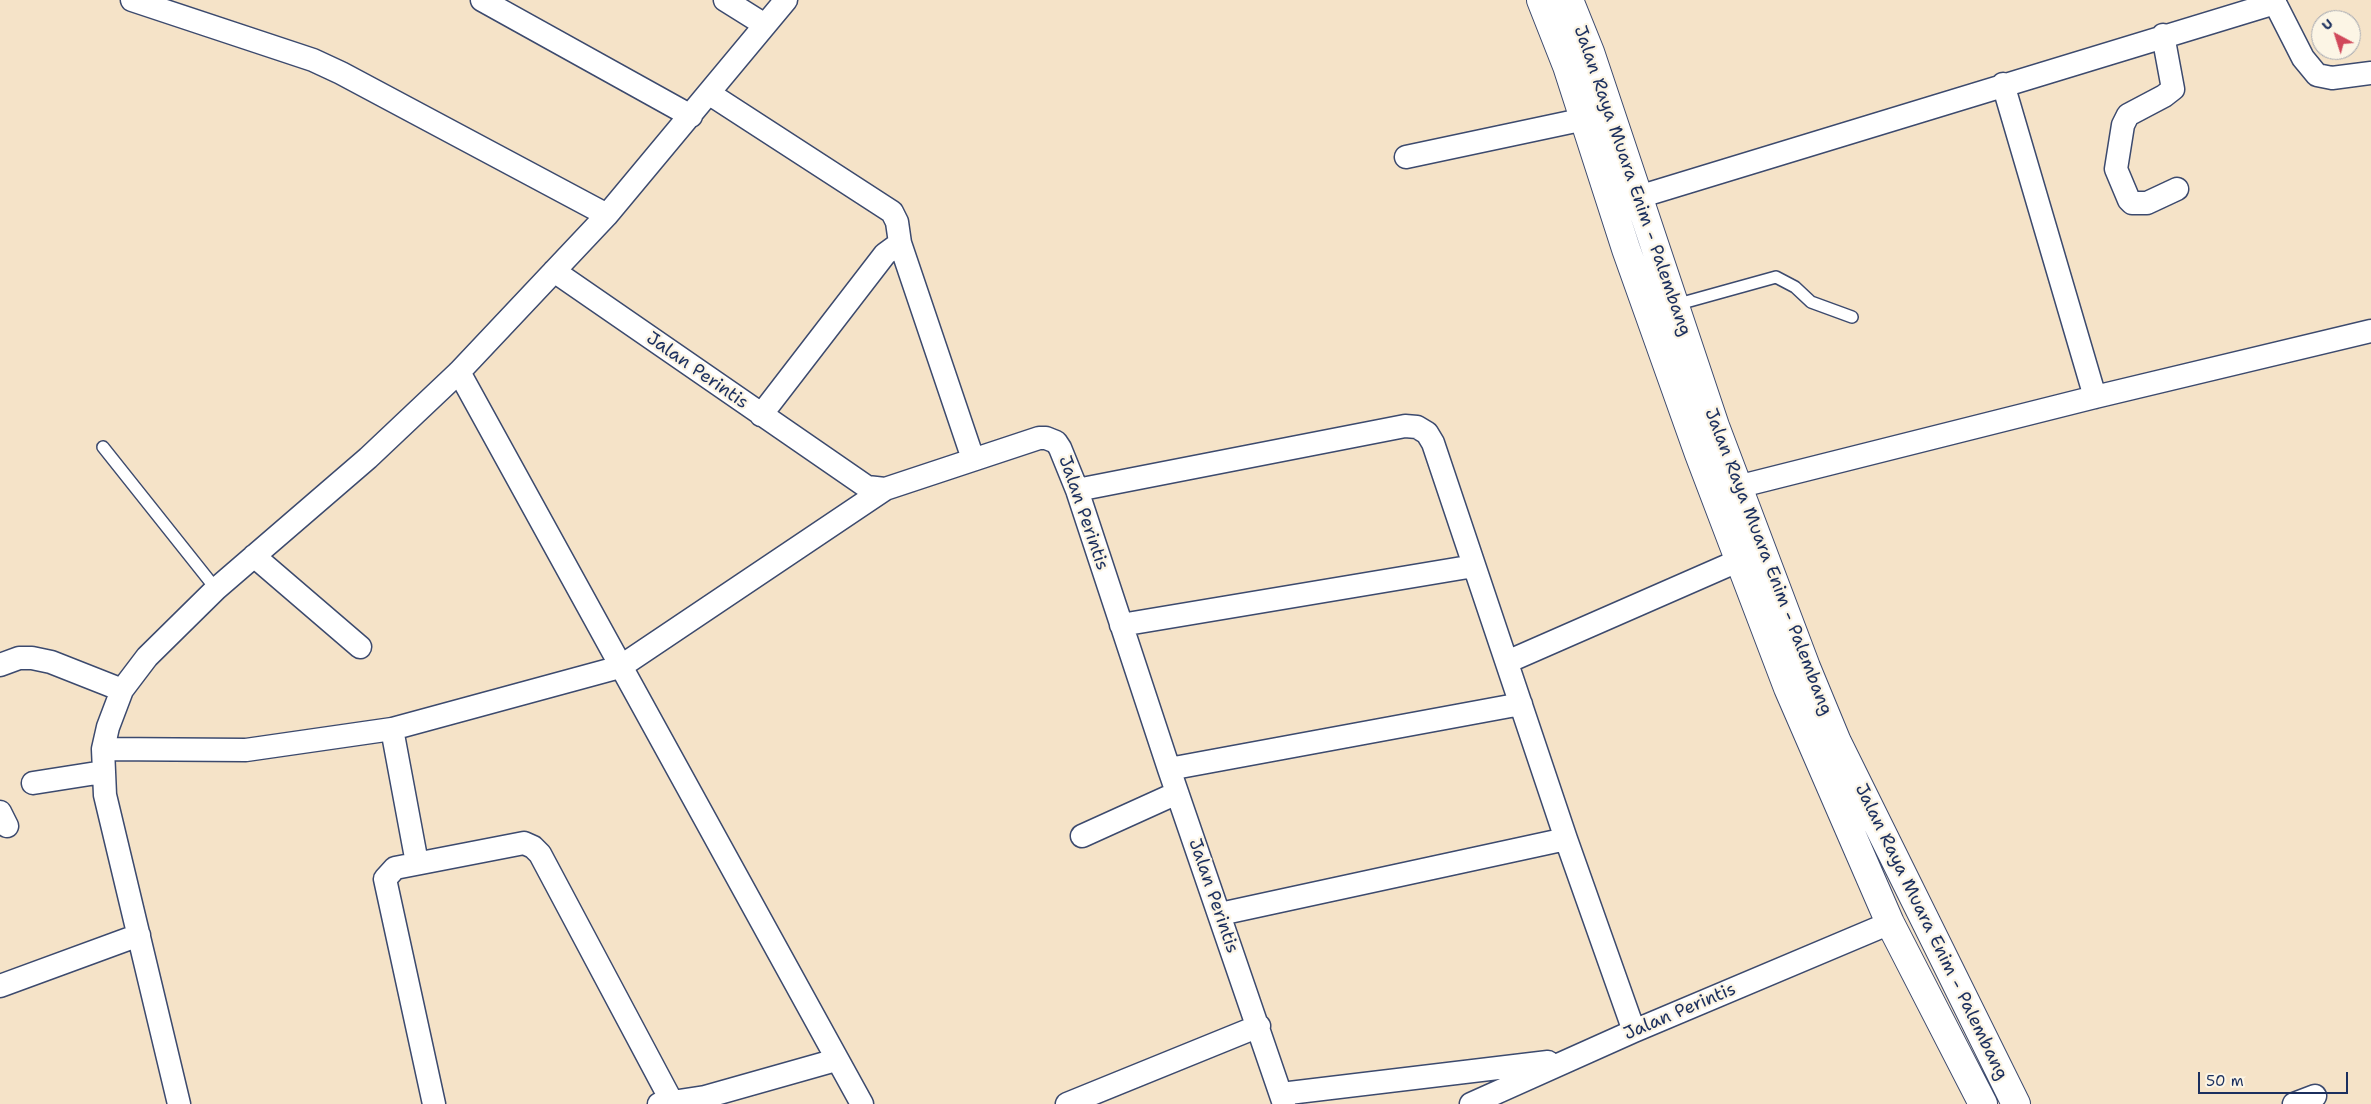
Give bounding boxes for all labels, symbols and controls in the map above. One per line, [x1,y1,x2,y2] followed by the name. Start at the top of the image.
[2311,10,2361,60] north arrow
[2318,14,2336,34] text: U
[1569,23,1695,339] street label: Jalan Raya Muara Enim - Palembang
[642,328,752,414] street label: Jalan Perintis
[1699,406,1837,718] street label: Jalan Raya Muara Enim - Palembang
[1053,453,1113,573] street label: Jalan Perintis
[1850,780,2012,1084] street label: Jalan Raya Muara Enim - Palembang
[1183,836,1243,956] street label: Jalan Perintis
[1621,979,1739,1045] street label: Jalan Perintis
[2201,1062,2351,1094] scale bar
[2206,1071,2244,1091] text: 50 m

